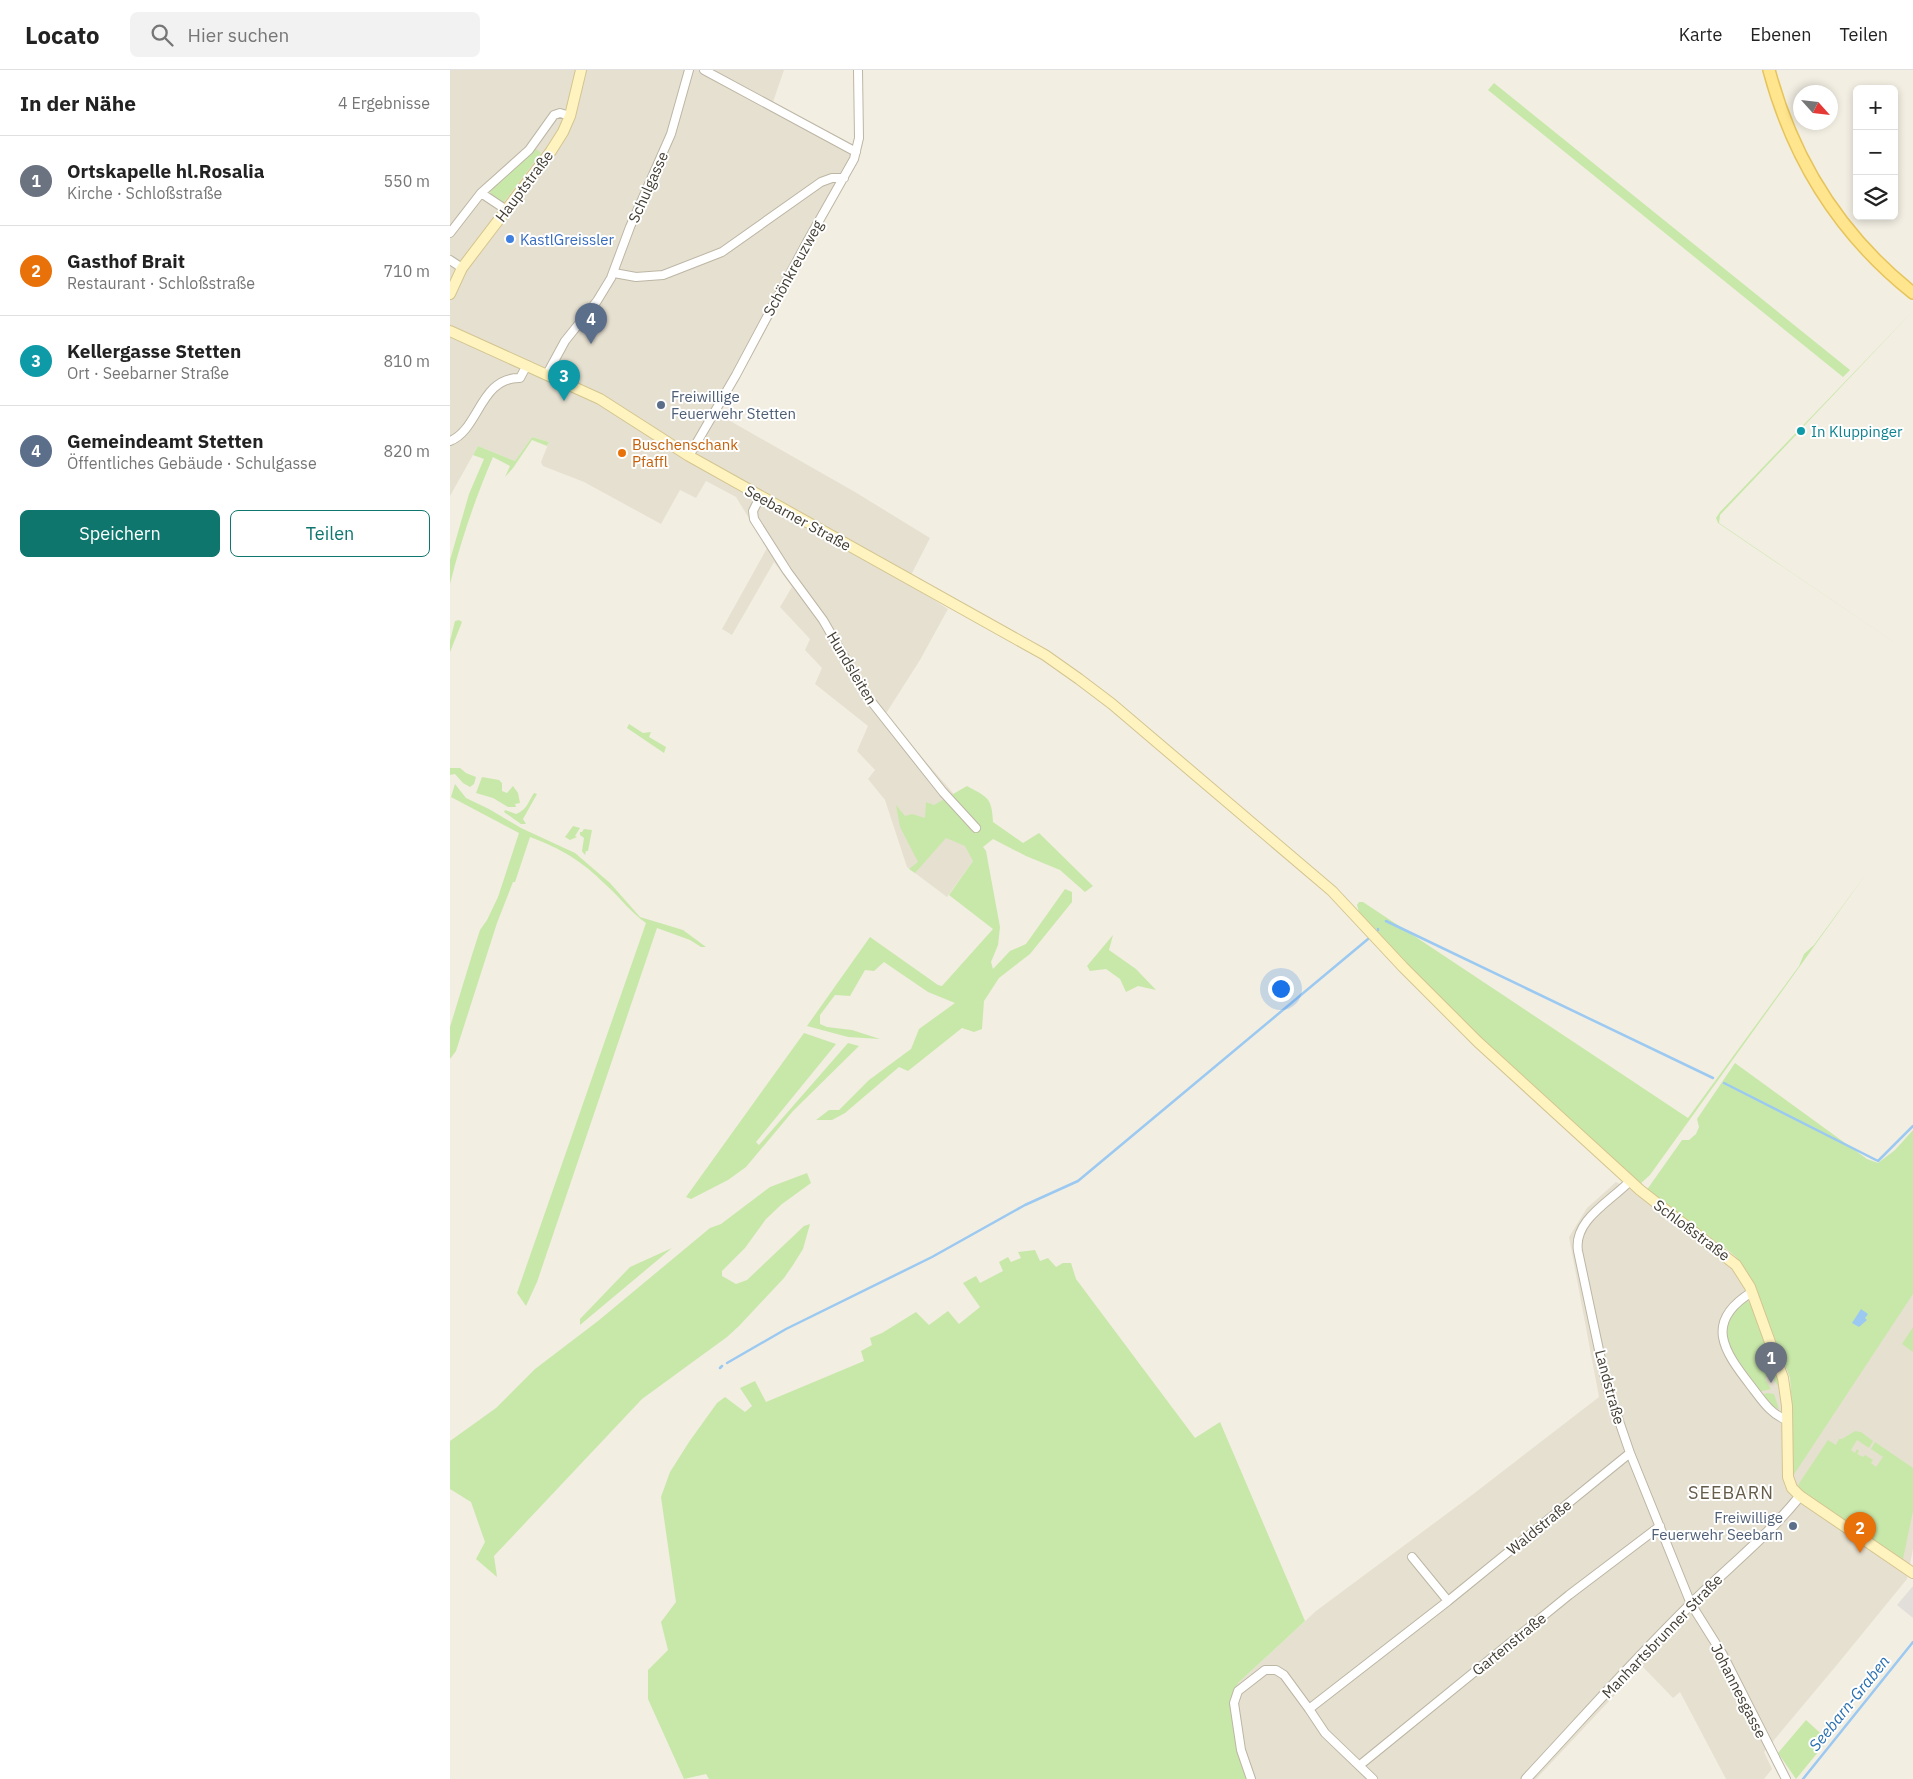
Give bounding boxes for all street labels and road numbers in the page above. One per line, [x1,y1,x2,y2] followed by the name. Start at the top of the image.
[491,146,557,226] street label: Hauptstraße
[624,148,672,226] street label: Schulgasse
[759,217,827,319] street label: Schönkreuzweg
[742,481,854,555] street label: Seebarner Straße
[823,628,881,708] street label: Hundsleiten
[1650,1195,1734,1265] street label: Schloßstraße
[1591,1348,1629,1426] street label: Landstraße
[1503,1495,1575,1559] street label: Waldstraße
[1598,1570,1726,1702] street label: Manhartsbrunner Straße
[1468,1608,1550,1680] street label: Gartenstraße
[1707,1641,1771,1741] street label: Johannesgasse

